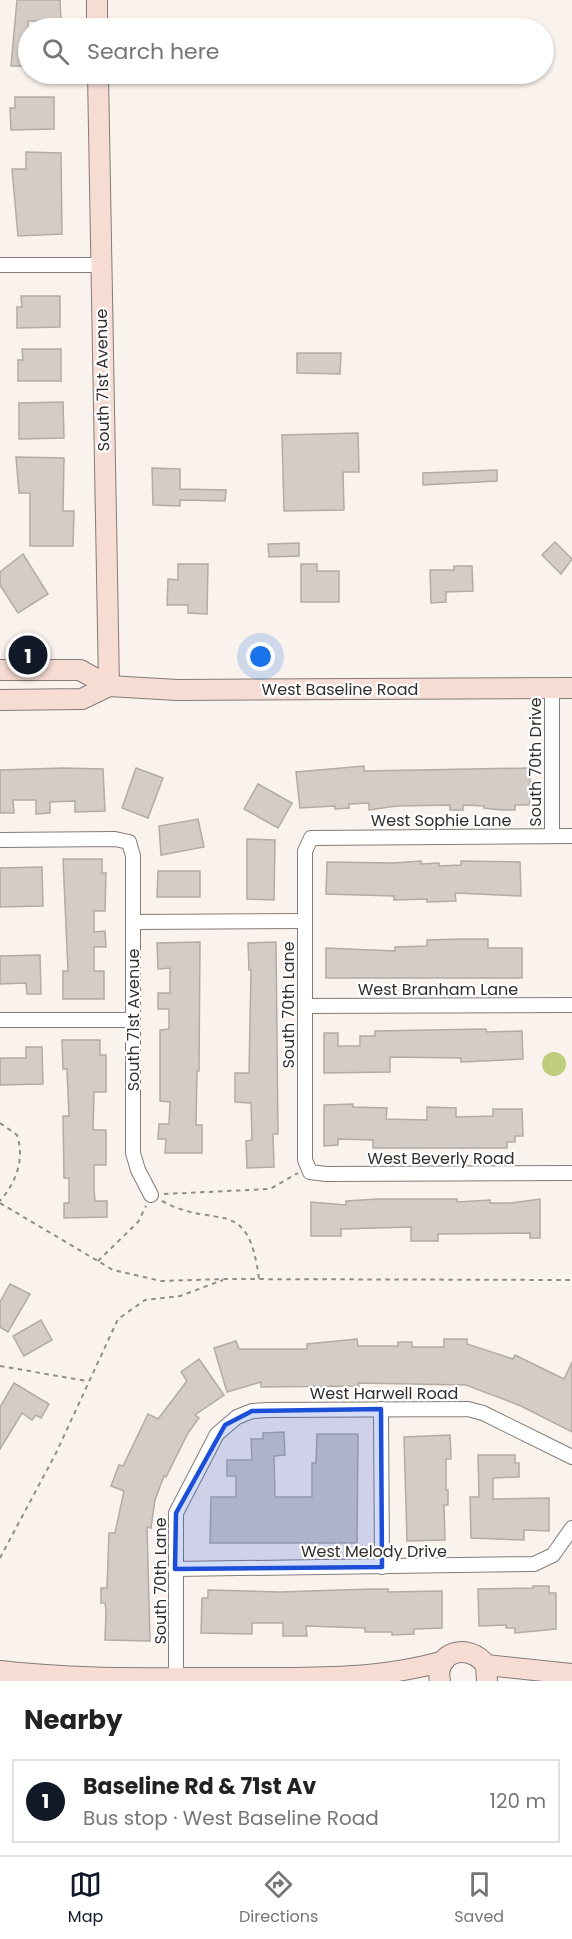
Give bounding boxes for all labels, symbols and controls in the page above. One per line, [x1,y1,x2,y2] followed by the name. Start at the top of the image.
[18,18,554,84] search box
[39,35,72,68] icon: search
[87,36,220,67] text: Search here
[90,308,115,451] street label: South 71st Avenue
[9,632,48,678] pin: 1
[246,642,275,671] your location
[262,678,418,701] street label: West Baseline Road
[524,697,547,827] street label: South 70th Drive
[371,809,511,832] street label: West Sophie Lane
[277,941,300,1069] street label: South 70th Lane
[122,949,145,1091] street label: South 71st Avenue
[358,978,518,1001] street label: West Branham Lane
[367,1147,515,1170] street label: West Beverly Road
[310,1382,458,1405] street label: West Harwell Road
[149,1517,172,1645] street label: South 70th Lane
[301,1540,447,1563] street label: West Melody Drive
[24,1702,122,1738] text: Nearby
[83,1771,316,1802] text: Baseline Rd & 71st Av
[42,1787,49,1815] text: 1
[490,1787,546,1815] text: 120 m
[83,1804,379,1832] text: Bus stop · West Baseline Road
[68,1868,103,1929] tab: Map
[239,1868,318,1929] tab: Directions
[454,1868,504,1929] tab: Saved

